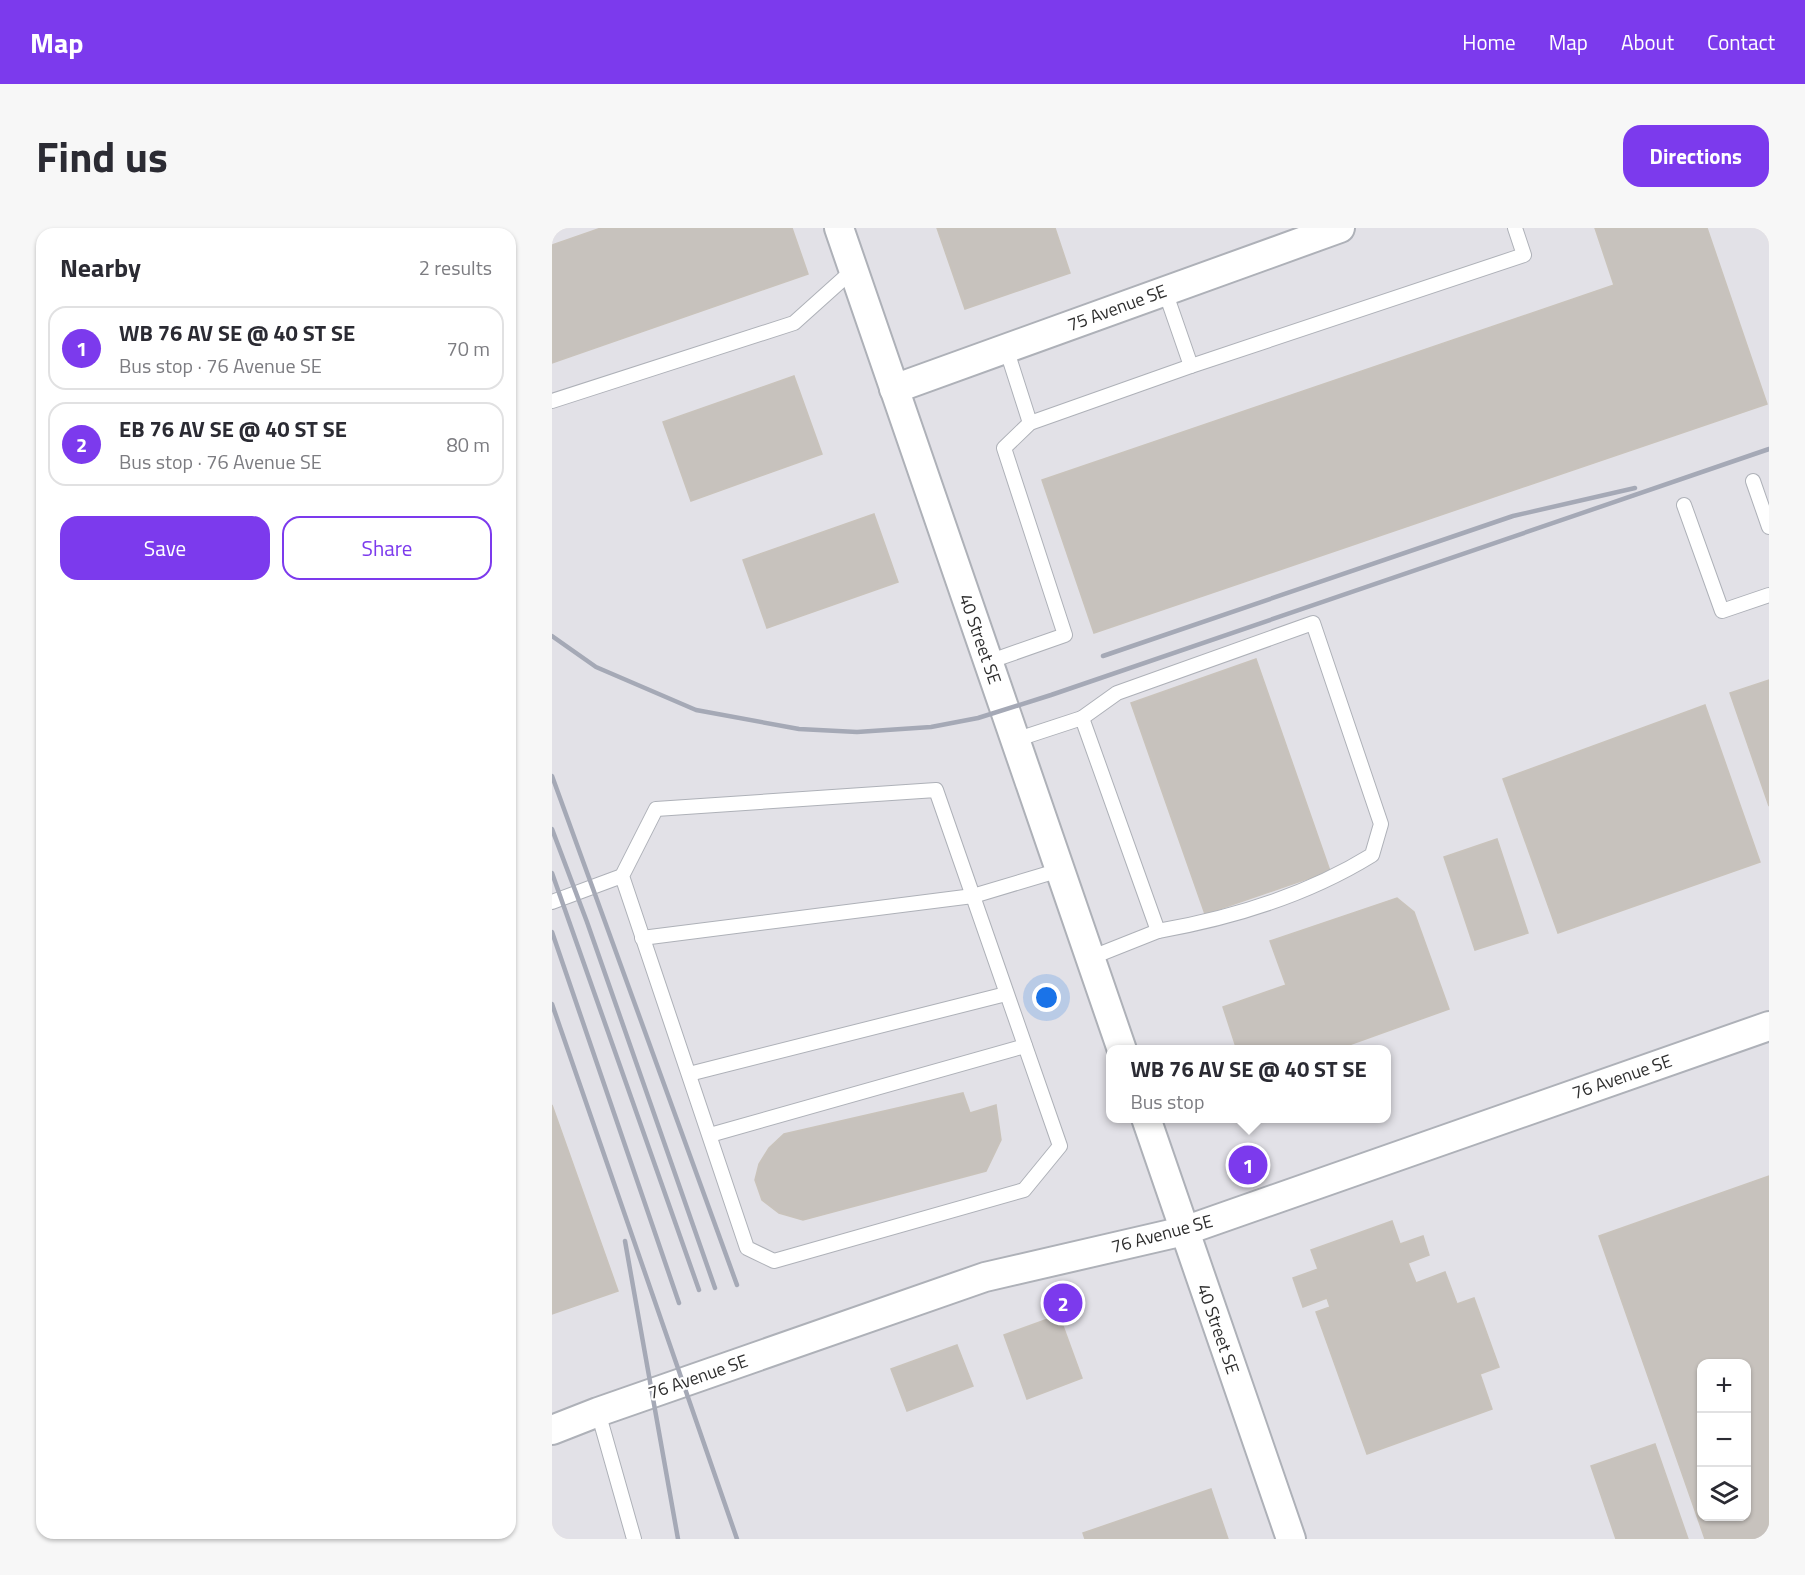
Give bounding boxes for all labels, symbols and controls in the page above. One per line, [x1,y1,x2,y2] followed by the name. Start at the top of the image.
[30,21,84,64] text: Map
[1462,26,1516,58] text: Home
[1549,26,1588,58] text: Map
[1621,26,1674,58] text: About
[1707,26,1775,58] text: Contact
[36,124,168,188] text: Find us
[1623,125,1769,187] button: Directions
[60,248,141,287] text: Nearby
[419,252,492,283] text: 2 results
[1063,277,1170,338] street label: 75 Avenue SE
[119,316,355,350] text: WB 76 AV SE @ 40 ST SE
[76,333,87,364] text: 1
[446,333,490,364] text: 70 m
[119,350,322,381] text: Bus stop · 76 Avenue SE
[119,412,347,446] text: EB 76 AV SE @ 40 ST SE
[76,429,87,460] text: 2
[446,429,490,460] text: 80 m
[119,446,322,477] text: Bus stop · 76 Avenue SE
[60,516,270,580] button: Save
[282,516,492,580] button: Share
[952,590,1009,688] street label: 40 Street SE
[1032,983,1061,1012] your location
[1106,1045,1391,1123] popup
[1568,1047,1675,1106] street label: 76 Avenue SE
[1130,1052,1367,1086] text: WB 76 AV SE @ 40 ST SE
[1130,1086,1204,1117] text: Bus stop
[1228,1142,1268,1188] pin: 1
[1108,1207,1216,1260] street label: 76 Avenue SE
[1044,1280,1082,1326] pin: 2
[1190,1280,1247,1378] street label: 40 Street SE
[644,1347,751,1406] street label: 76 Avenue SE
[1697,1359,1751,1521] map controls
[1697,1359,1751,1413] button: +
[1697,1413,1751,1467] button: −
[1697,1467,1751,1521] button: layers

